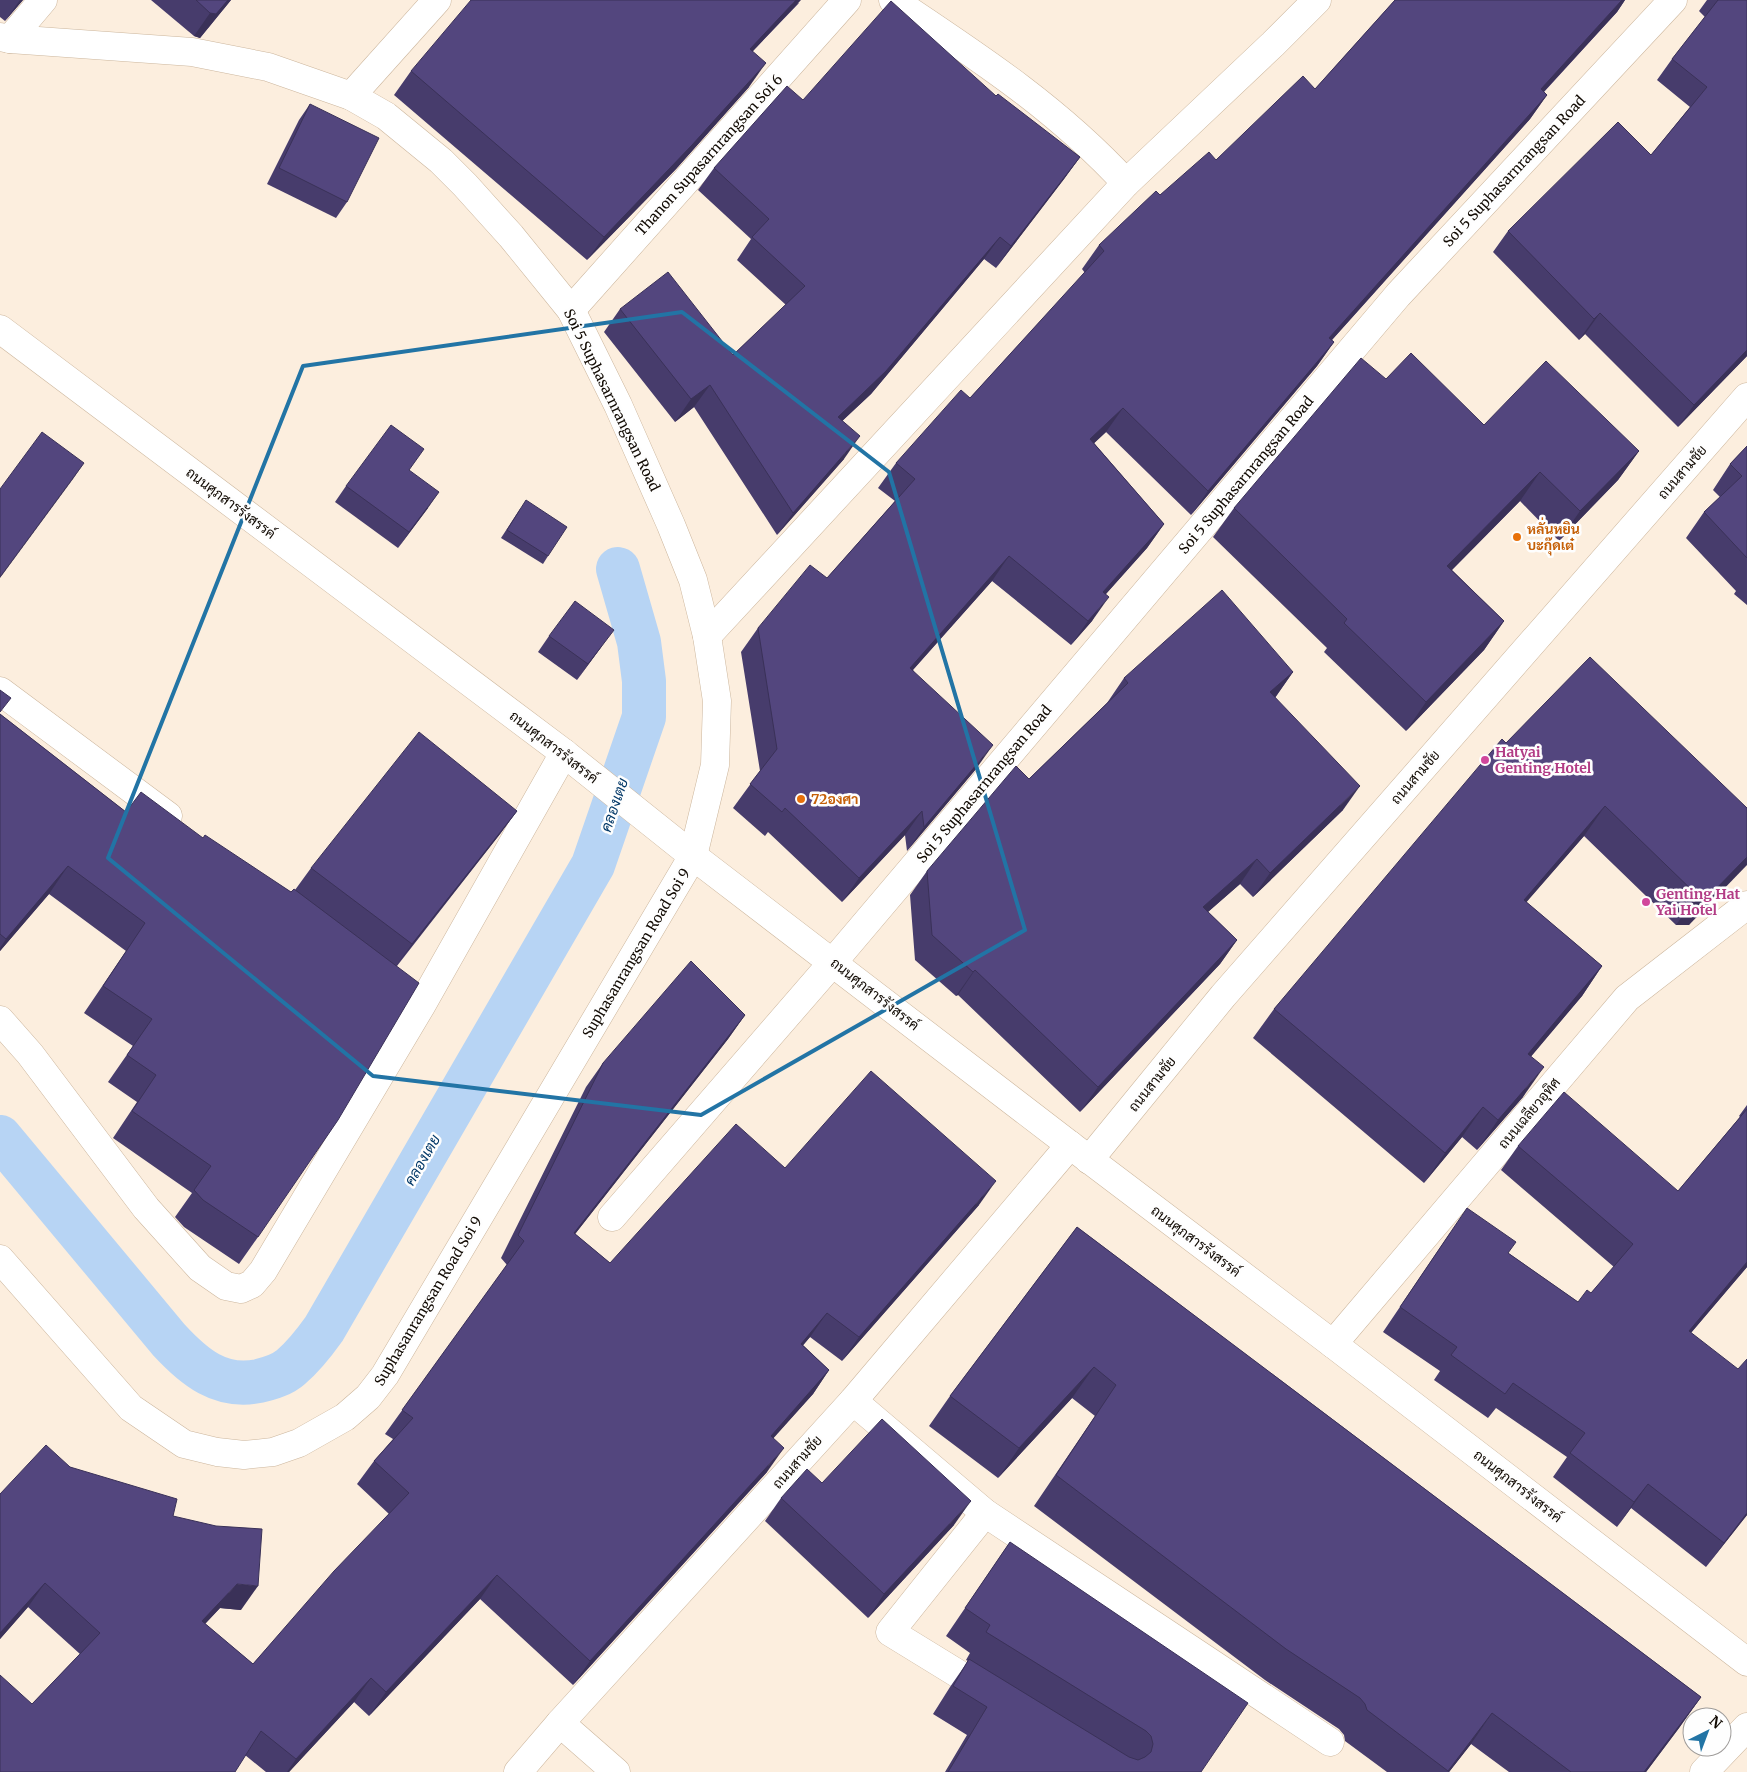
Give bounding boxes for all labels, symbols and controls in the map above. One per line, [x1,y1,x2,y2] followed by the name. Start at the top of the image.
[632,71,786,239] street label: Thanon Supasarnrangsan Soi 6
[1439,91,1589,250] street label: Soi 5 Suphasarnrangsan Road
[560,306,664,495] street label: Soi 5 Suphasarnrangsan Road
[1175,392,1318,558] street label: Soi 5 Suphasarnrangsan Road
[1654,441,1710,503] street label: ถนนสามชัย
[182,463,280,543] street label: ถนนศุภสารรังสรรค์
[1527,517,1580,556] place label: หลั่นหยิน บะกุ๊ดเต๋
[1511,531,1523,543] marker: หลั่นหยิน บะกุ๊ดเต๋
[913,701,1056,867] street label: Soi 5 Suphasarnrangsan Road
[505,707,602,788] street label: ถนนศุภสารรังสรรค์
[1495,743,1592,777] place label: Hatyai Genting Hotel
[1387,746,1443,808] street label: ถนนสามชัย
[1479,754,1491,766] marker: Hatyai Genting Hotel
[596,775,632,834] water label: คลองเตย
[811,790,858,808] place label: 72องศา
[795,793,807,805] marker: 72องศา
[578,865,694,1041] street label: Suphasanrangsan Road Soi 9
[1655,885,1740,919] place label: Genting Hat Yai Hotel
[1640,896,1652,908] marker: Genting Hat Yai Hotel
[826,954,923,1035] street label: ถนนศุภสารรังสรรค์
[1124,1053,1180,1115] street label: ถนนสามชัย
[1494,1074,1565,1153] street label: ถนนเฉลียวอุทิศ
[400,1131,444,1189] water label: คลองเตย
[1147,1201,1245,1281] street label: ถนนศุภสารรังสรรค์
[370,1213,486,1389] street label: Suphasanrangsan Road Soi 9
[768,1431,826,1493] street label: ถนนสามชัย
[1469,1446,1566,1527] street label: ถนนศุภสารรังสรรค์
[1682,1707,1732,1757] north arrow
[1706,1712,1726,1733] text: N

